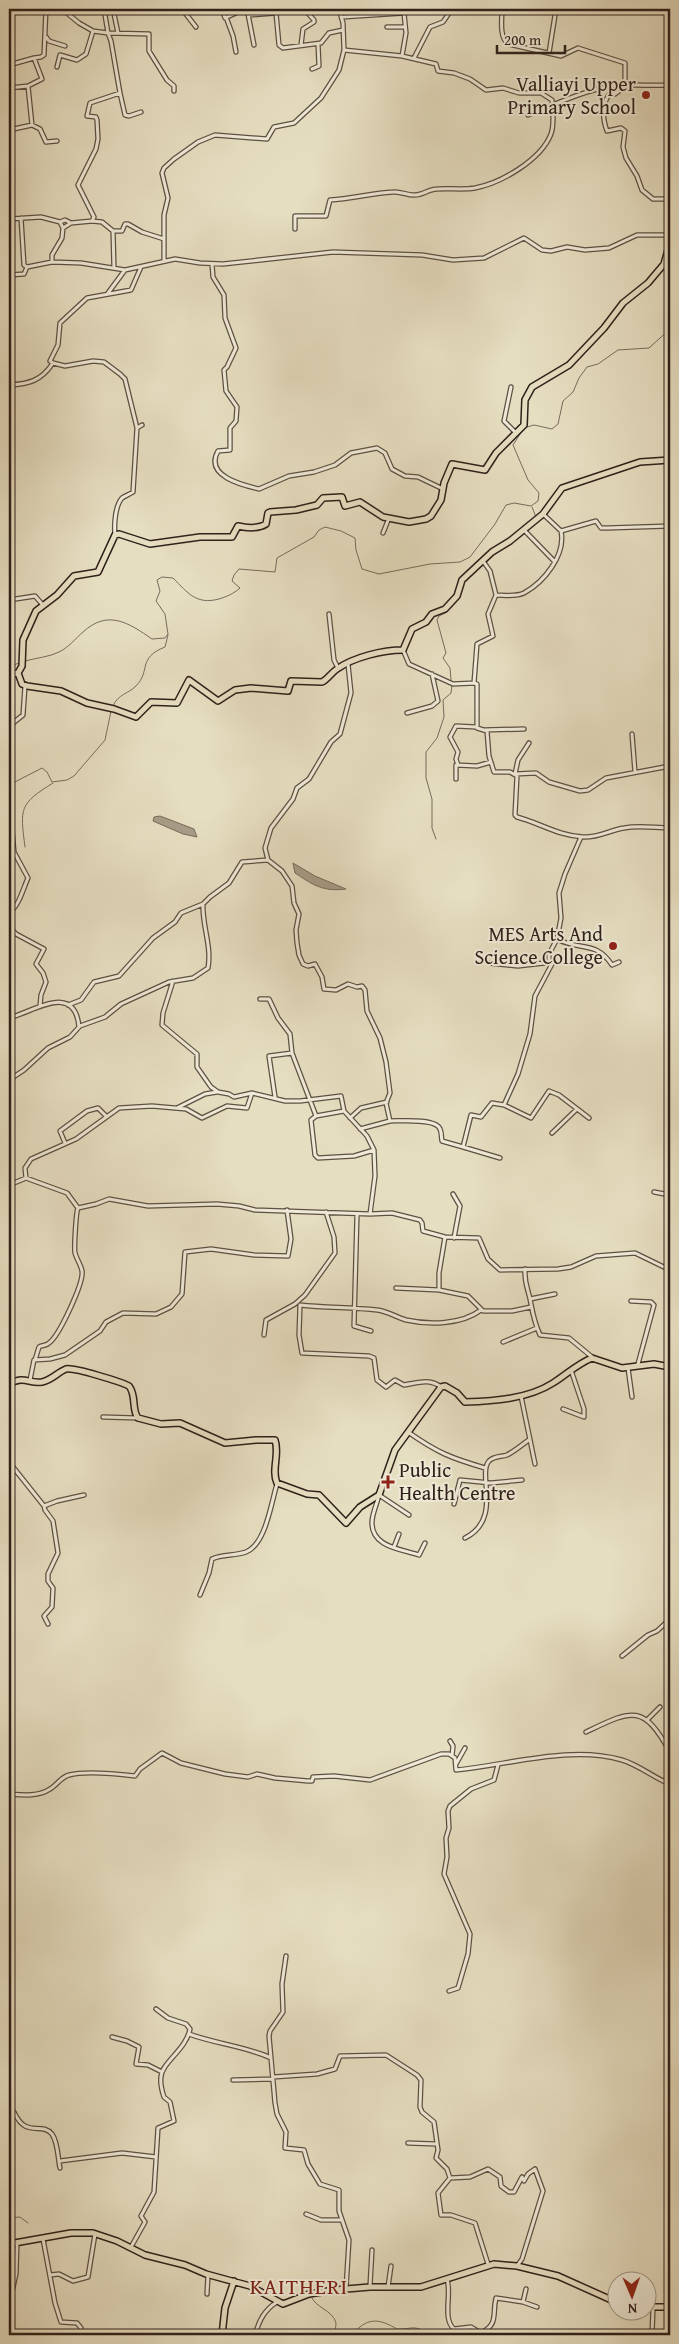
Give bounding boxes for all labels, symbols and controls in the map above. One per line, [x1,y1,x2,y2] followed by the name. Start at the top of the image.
[497,22,564,54] scale bar
[504,29,542,50] text: 200 m
[507,69,636,121] place label: Valliayi Upper Primary School
[640,89,652,101] marker: Valliayi Upper Primary School
[474,919,603,971] place label: MES Arts And Science College
[607,940,619,952] marker: MES Arts And Science College
[399,1455,515,1507] place label: Public Health Centre
[381,1475,395,1489] marker: Public Health Centre
[250,2270,348,2302] district label: KAITHERI
[606,2272,656,2322] north arrow
[627,2299,637,2319] text: N

